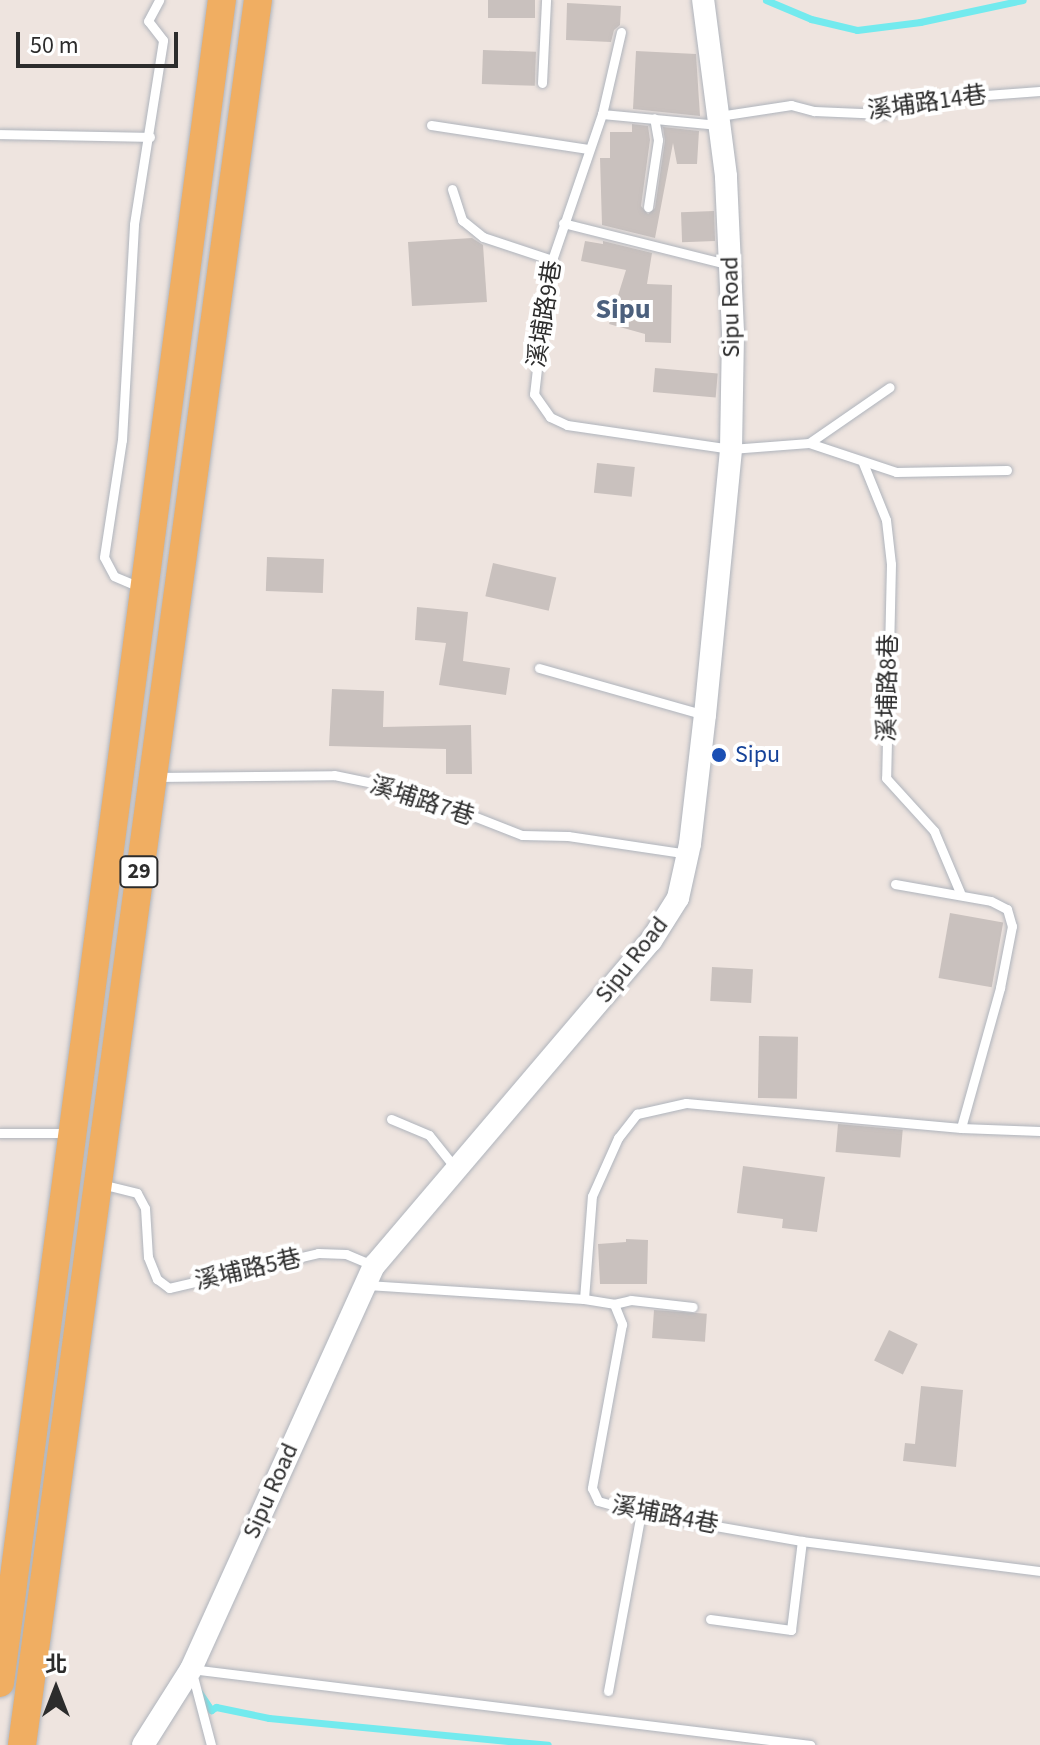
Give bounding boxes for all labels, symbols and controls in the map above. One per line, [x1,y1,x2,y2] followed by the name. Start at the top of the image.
[20,16,182,66] scale bar
[30,28,79,63] text: 50 m
[866,80,988,126] street label: 溪埔路14巷
[716,256,746,358] street label: Sipu Road
[522,258,568,370] street label: 溪埔路9巷
[595,292,651,326] district label: Sipu
[873,634,903,742] street label: 溪埔路8巷
[735,741,780,769] place label: Sipu
[710,746,728,764] marker: Sipu
[366,771,478,831] street label: 溪埔路7巷
[119,854,159,890] road number: 29
[589,911,675,1009] street label: Sipu Road
[192,1244,304,1296] street label: 溪埔路5巷
[237,1439,305,1543] street label: Sipu Road
[609,1491,721,1539] street label: 溪埔路4巷
[16,1649,96,1729] north arrow
[45,1649,67,1681] text: 北

